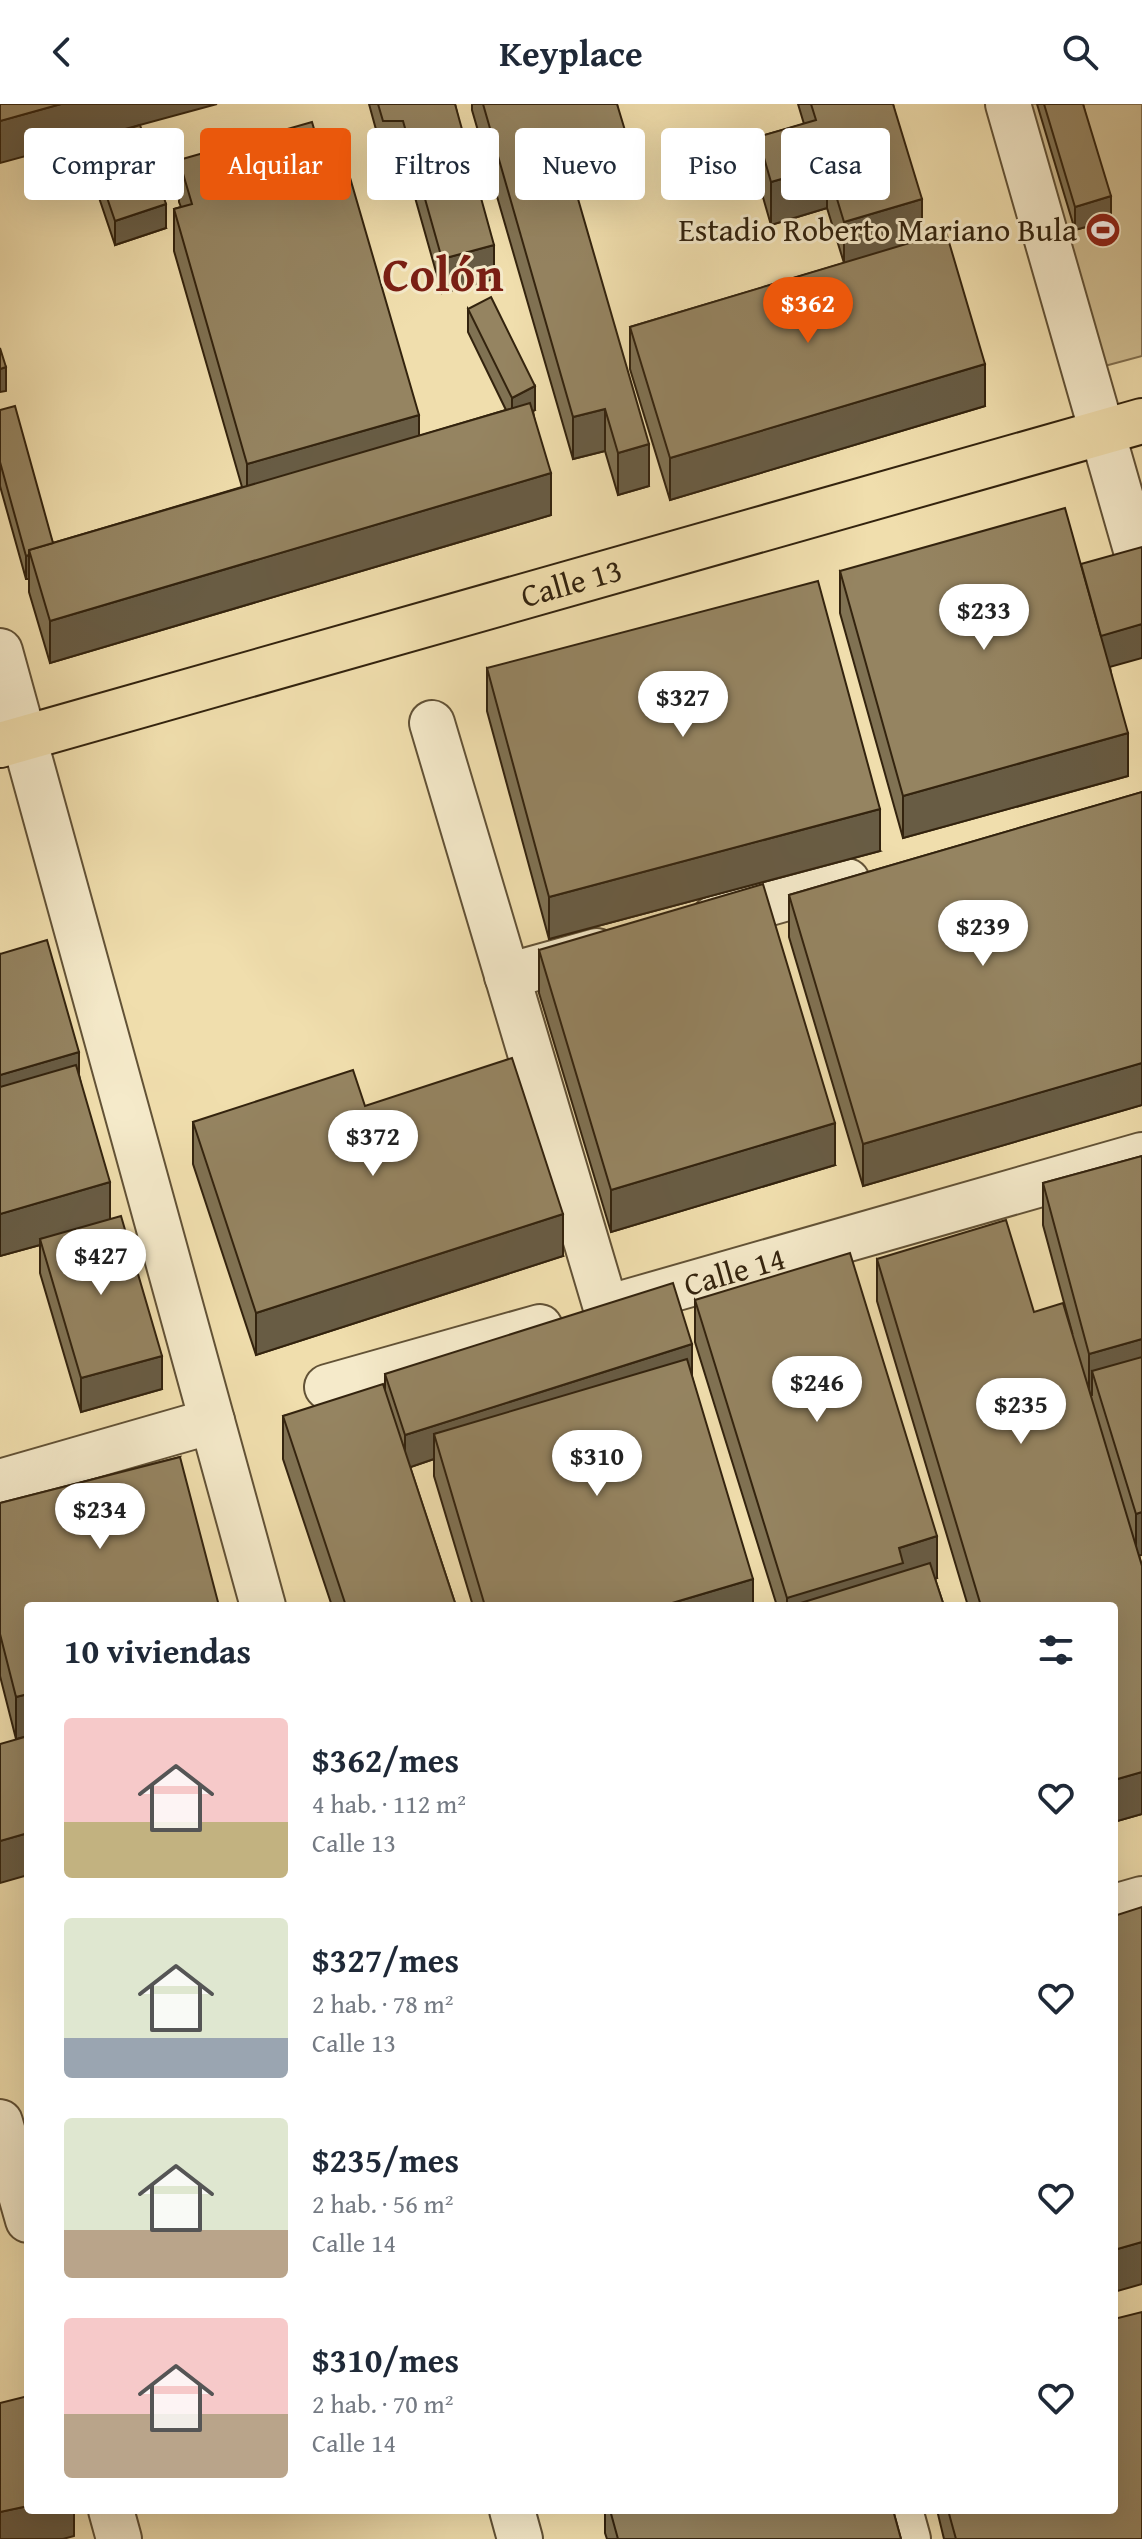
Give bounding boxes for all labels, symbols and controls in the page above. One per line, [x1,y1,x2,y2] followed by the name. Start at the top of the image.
[499,26,643,79] text: Keyplace
[40,30,84,74] icon: back
[1058,30,1102,74] icon: search
[24,128,184,200] chip: Comprar
[200,128,351,200] chip: Alquilar
[367,128,499,200] chip: Filtros
[515,128,645,200] chip: Nuevo
[661,128,765,200] chip: Piso
[781,128,890,200] chip: Casa
[679,206,1077,253] place label: Estadio Roberto Mariano Bula
[1084,211,1122,249] sports icon: Estadio Roberto Mariano Bula
[382,238,504,309] district label: Colón
[761,277,855,345] pin: $362
[781,283,835,322] text: $362
[515,546,627,619] street label: Calle 13
[937,584,1031,652] pin: $233
[957,590,1011,629] text: $233
[636,671,730,739] pin: $327
[656,677,710,716] text: $327
[936,900,1030,968] pin: $239
[956,906,1010,945] text: $239
[326,1110,420,1178] pin: $372
[346,1116,400,1155] text: $372
[54,1229,148,1297] pin: $427
[678,1234,790,1308] street label: Calle 14
[74,1235,128,1274] text: $427
[770,1356,864,1424] pin: $246
[790,1362,844,1401] text: $246
[974,1378,1068,1446] pin: $235
[994,1384,1048,1423] text: $235
[550,1430,644,1498] pin: $310
[570,1436,624,1475] text: $310
[53,1483,147,1551] pin: $234
[73,1489,127,1528] text: $234
[64,1626,251,1675] text: 10 viviendas
[1034,1628,1078,1672] icon: filters
[312,1735,459,1784] text: $362/mes
[128,1750,224,1846] icon: home
[1034,1776,1078,1820] icon: heart
[312,1784,466,1823] text: 4 hab. · 112 m²
[312,1823,396,1862] text: Calle 13
[312,1935,459,1984] text: $327/mes
[128,1950,224,2046] icon: home
[1034,1976,1078,2020] icon: heart
[312,1984,453,2023] text: 2 hab. · 78 m²
[312,2023,396,2062] text: Calle 13
[312,2135,459,2184] text: $235/mes
[128,2150,224,2246] icon: home
[1034,2176,1078,2220] icon: heart
[312,2184,453,2223] text: 2 hab. · 56 m²
[312,2223,396,2262] text: Calle 14
[312,2335,459,2384] text: $310/mes
[128,2350,224,2446] icon: home
[1034,2376,1078,2420] icon: heart
[312,2384,453,2423] text: 2 hab. · 70 m²
[312,2423,396,2462] text: Calle 14

